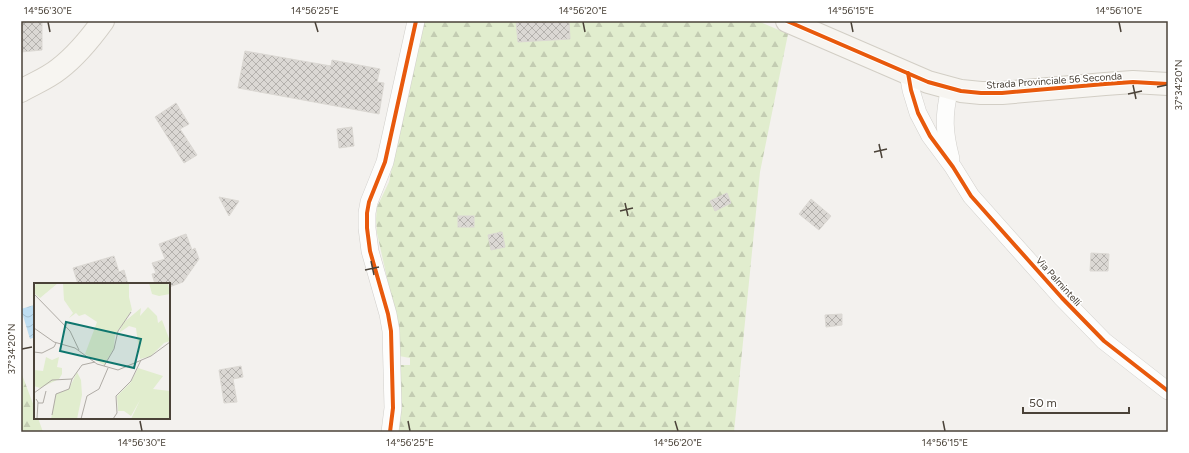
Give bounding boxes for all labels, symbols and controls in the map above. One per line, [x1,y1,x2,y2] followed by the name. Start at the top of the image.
[24,4,72,17] text: 14°56'30"E
[291,4,339,17] text: 14°56'25"E
[559,4,607,17] text: 14°56'20"E
[828,4,874,17] text: 14°56'15"E
[1095,4,1143,17] text: 14°56'10"E
[1172,59,1185,111] text: 37°34'20"N
[986,69,1122,92] street label: Strada Provinciale 56 Seconda
[1033,254,1084,309] street label: Via Palmintelli
[34,283,170,419] inset map
[5,323,18,375] text: 37°34'20"N
[1023,389,1129,415] scale bar
[1029,396,1057,410] text: 50 m
[118,436,166,449] text: 14°56'30"E
[386,436,434,449] text: 14°56'25"E
[654,436,702,449] text: 14°56'20"E
[922,436,968,449] text: 14°56'15"E

